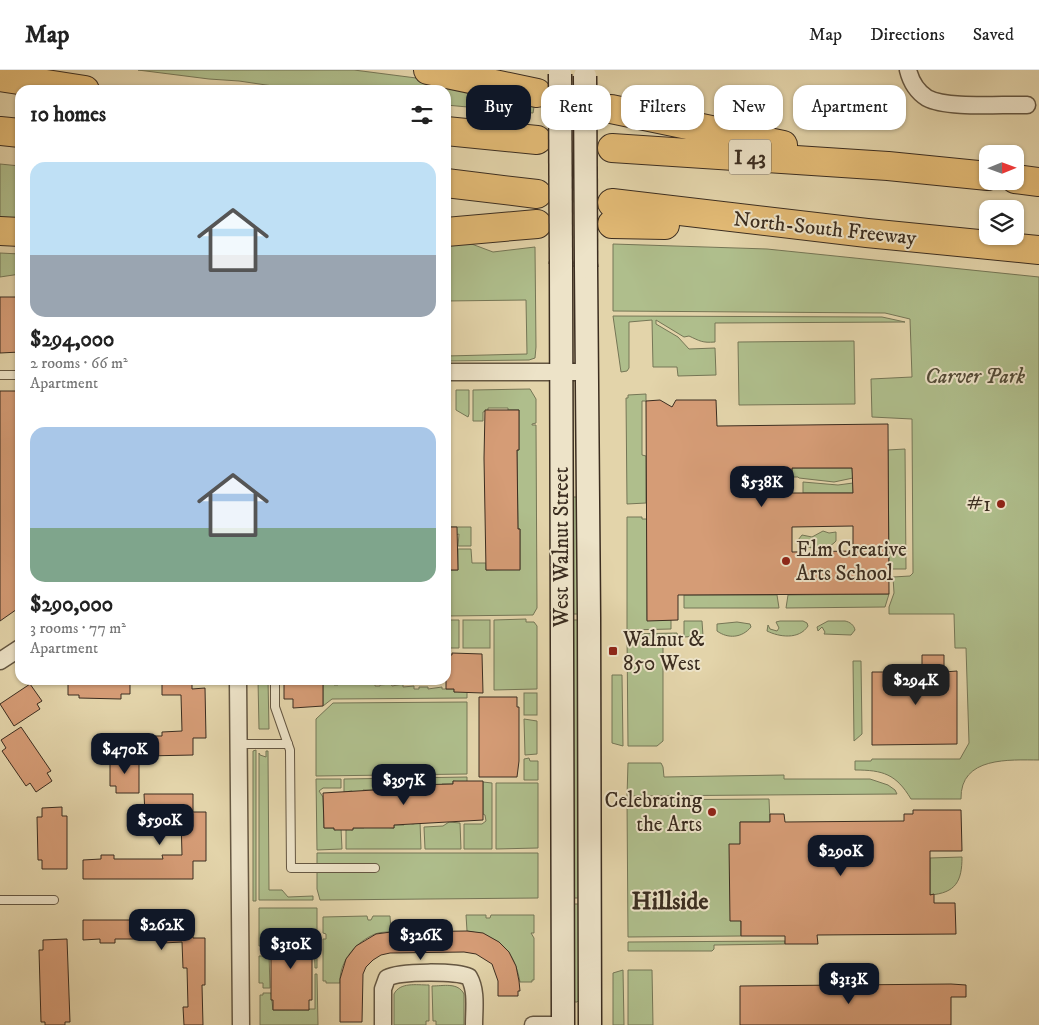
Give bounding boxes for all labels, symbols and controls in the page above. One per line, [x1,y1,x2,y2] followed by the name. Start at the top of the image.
[25,20,69,50] text: Map
[809,24,842,46] text: Map
[870,24,945,46] text: Directions
[973,24,1014,46] text: Saved
[466,85,531,130] chip: Buy
[541,85,611,130] chip: Rent
[621,85,704,130] chip: Filters
[714,85,783,130] chip: New
[793,85,906,130] chip: Apartment
[408,101,436,129] icon: filters
[30,102,106,128] text: 10 homes
[729,140,771,174] road number: I 43
[979,145,1024,190] north arrow
[979,145,1024,245] map controls
[188,195,278,285] icon: home
[979,200,1024,245] button: layers
[732,206,919,252] street label: North-South Freeway
[30,327,114,353] text: $294,000
[30,353,128,373] text: 2 rooms · 66 m²
[925,364,1025,390] park label: Carver Park
[30,373,98,393] text: Apartment
[188,460,278,550] icon: home
[727,466,797,508] pin: $538K
[549,467,575,628] street label: West Walnut Street
[741,472,783,492] text: $538K
[966,492,991,518] place label: #1
[995,498,1007,510] marker: #1
[796,537,907,587] place label: Elm Creative Arts School
[780,555,792,567] marker: Elm Creative Arts School
[30,592,113,618] text: $290,000
[30,618,126,638] text: 3 rooms · 77 m²
[622,627,705,677] place label: Walnut & 850 West
[30,638,98,658] text: Apartment
[607,645,619,657] marker: Walnut & 850 West
[881,664,951,706] pin: $294K
[893,670,939,690] text: $294K
[90,732,160,775] pin: $470K
[102,739,148,759] text: $470K
[369,764,439,806] pin: $397K
[383,770,425,790] text: $397K
[605,788,703,838] place label: Celebrating the Arts
[125,804,195,846] pin: $590K
[706,806,718,818] marker: Celebrating the Arts
[138,810,182,830] text: $590K
[806,834,876,877] pin: $290K
[819,841,863,861] text: $290K
[632,887,709,917] district label: Hillside
[127,908,197,951] pin: $262K
[140,915,184,935] text: $262K
[386,918,456,961] pin: $326K
[400,925,442,945] text: $326K
[256,928,326,970] pin: $310K
[271,934,311,954] text: $310K
[814,962,884,1005] pin: $313K
[830,969,868,989] text: $313K

